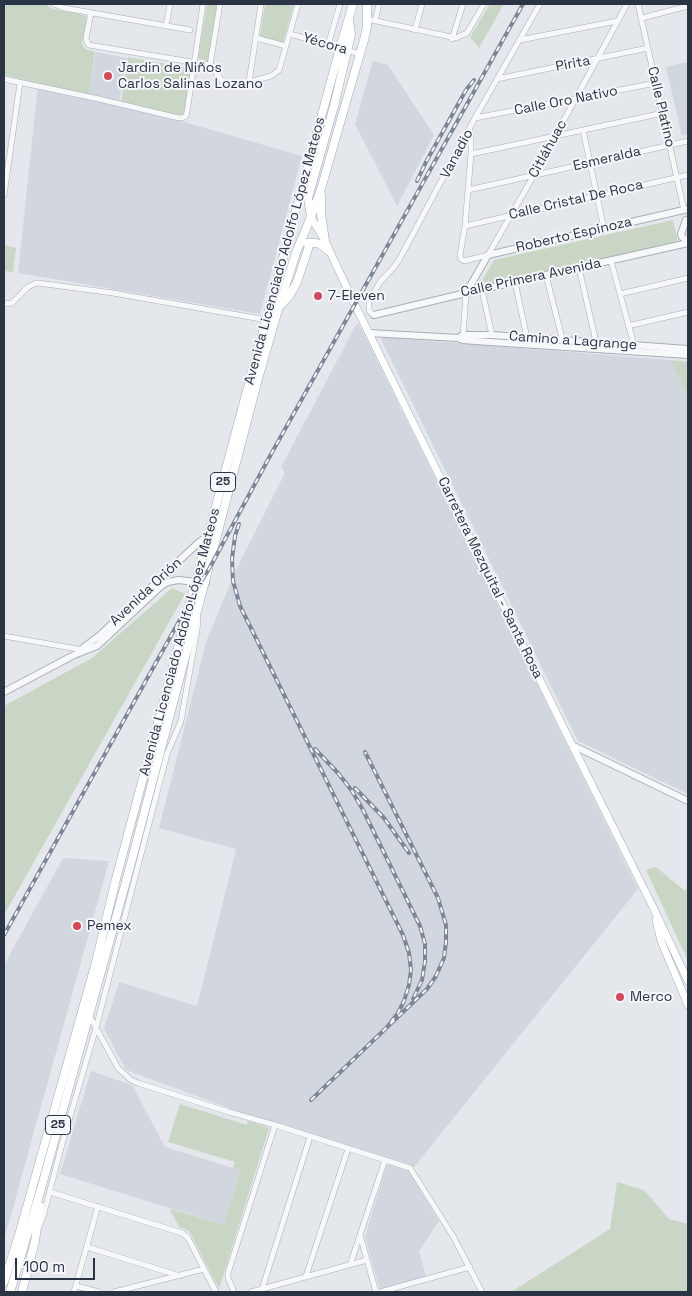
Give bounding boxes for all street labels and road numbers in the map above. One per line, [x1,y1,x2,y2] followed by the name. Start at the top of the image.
[301,30,349,58] street label: Yécora
[554,52,592,76] street label: Pirita
[644,65,678,149] street label: Calle Platino
[513,83,619,119] street label: Calle Oro Nativo
[241,115,329,387] street label: Avenida Licenciado Adolfo López Mateos
[525,117,571,181] street label: Citláhuac
[437,126,477,182] street label: Vanadio
[571,143,643,175] street label: Esmeralda
[507,176,645,224] street label: Calle Cristal De Roca
[514,213,634,257] street label: Roberto Espinoza
[459,255,603,301] street label: Calle Primera Avenida
[508,328,638,354] street label: Camino a Lagrange
[210,472,236,492] road number: 25
[434,475,546,681] street label: Carretera Mezquital - Santa Rosa
[136,506,224,778] street label: Avenida Licenciado Adolfo López Mateos
[107,554,185,630] street label: Avenida Orión
[46,1116,70,1134] road number: 25

